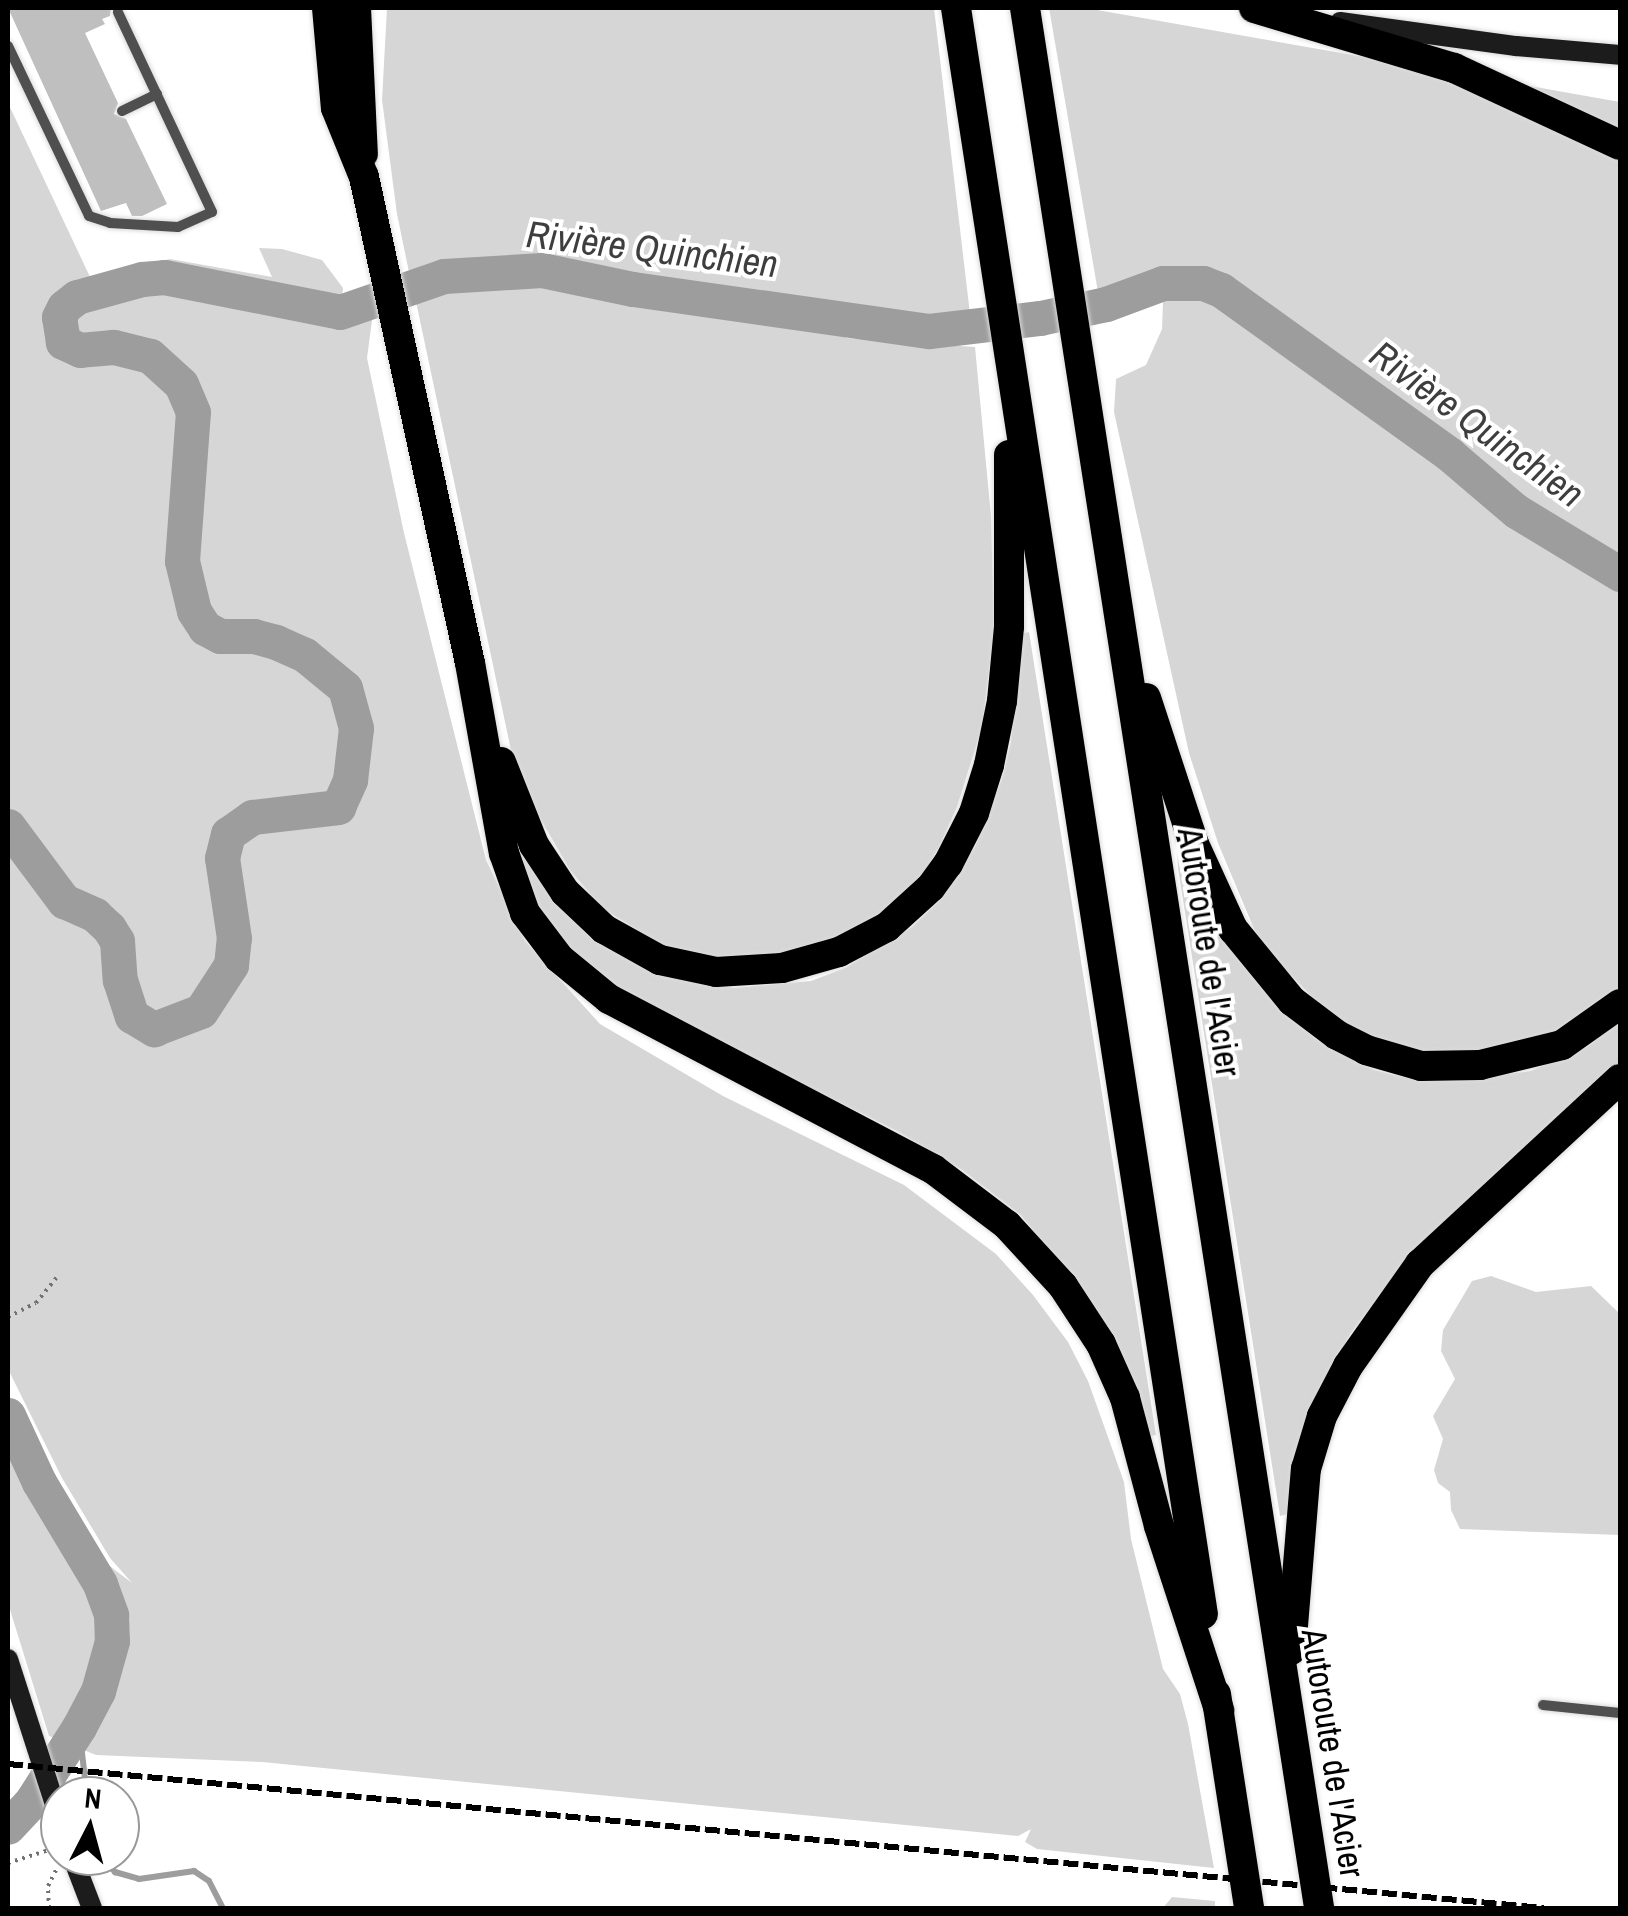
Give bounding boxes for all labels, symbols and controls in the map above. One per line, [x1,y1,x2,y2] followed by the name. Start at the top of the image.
[524,211,780,287] water label: Rivière Quinchien
[1361,331,1593,517] water label: Rivière Quinchien
[1169,825,1249,1079] street label: Autoroute de l'Acier
[1293,1626,1373,1880] street label: Autoroute de l'Acier
[40,1776,140,1876] north arrow
[83,1778,103,1818] text: N

